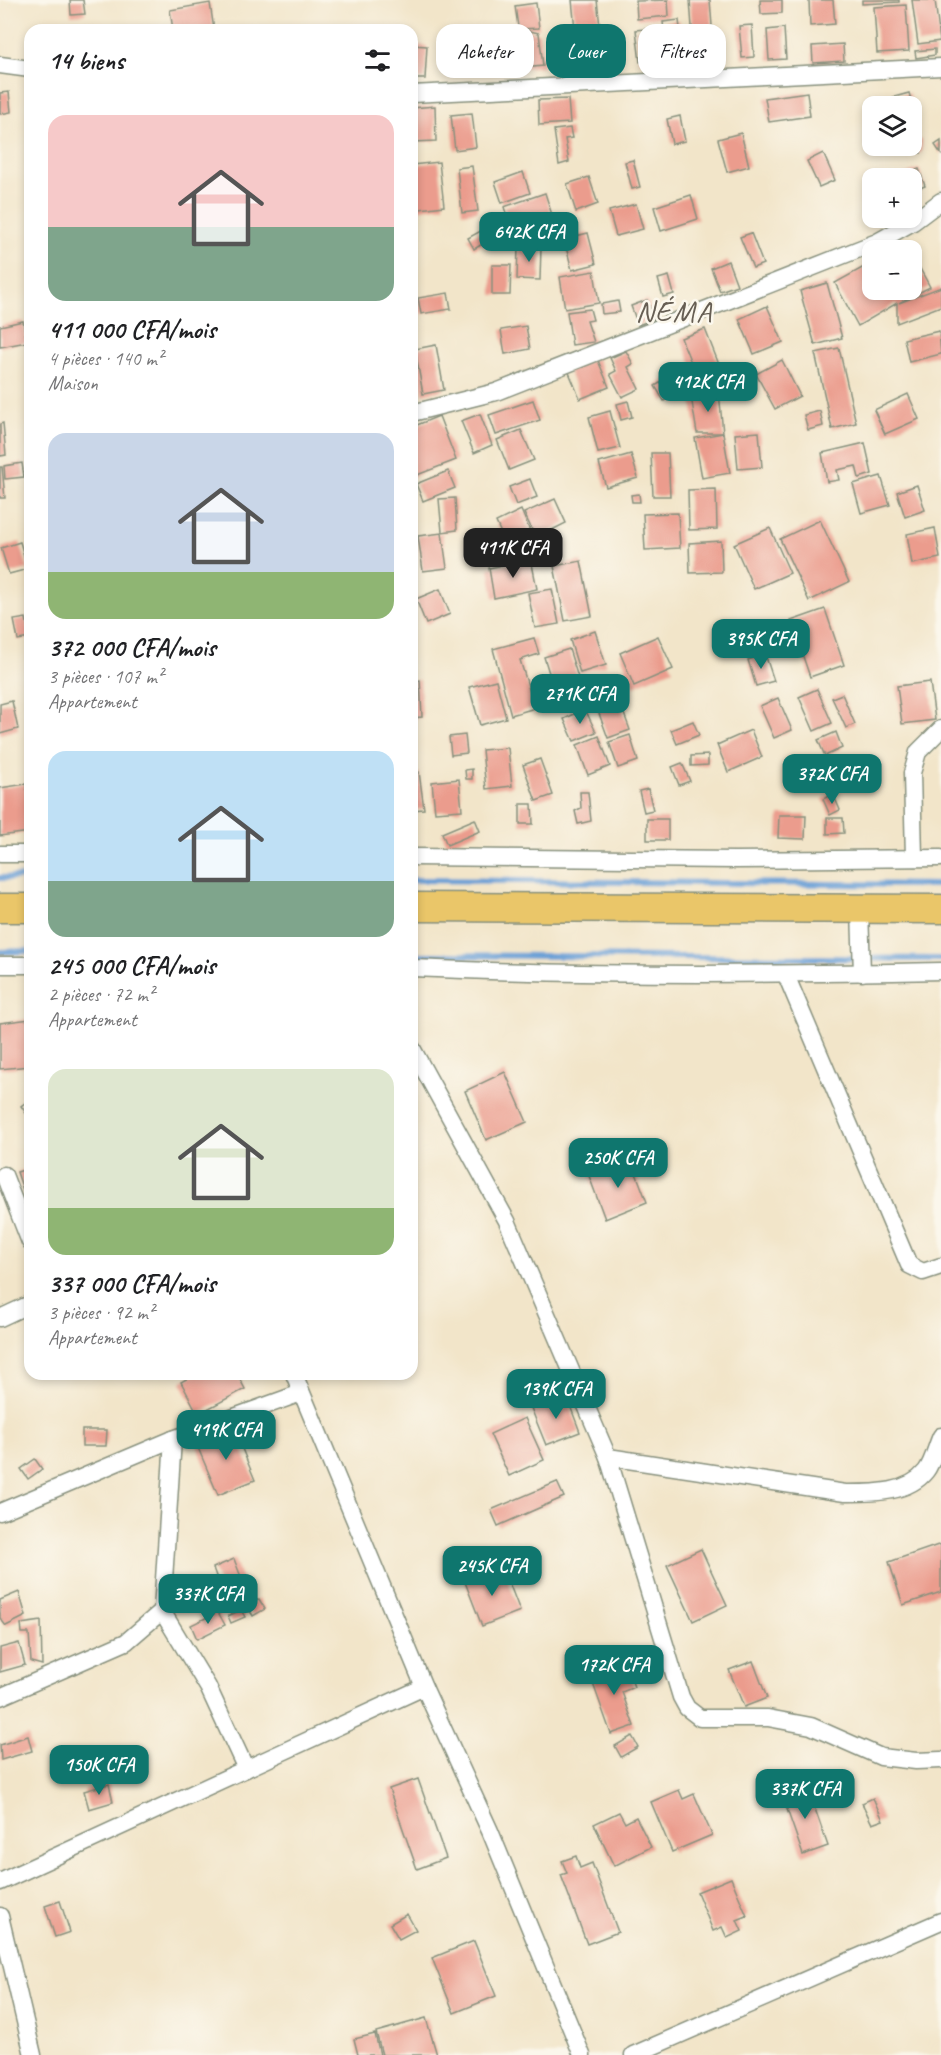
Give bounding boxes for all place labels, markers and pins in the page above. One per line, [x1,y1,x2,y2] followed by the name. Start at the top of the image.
[467,212,591,263] pin: 642K CFA
[646,362,770,413] pin: 412K CFA
[451,528,575,579] pin: 411K CFA
[699,619,823,670] pin: 395K CFA
[518,674,642,725] pin: 271K CFA
[770,754,894,805] pin: 372K CFA
[556,1138,680,1189] pin: 250K CFA
[494,1369,618,1420] pin: 139K CFA
[164,1410,288,1461] pin: 419K CFA
[430,1546,554,1597] pin: 245K CFA
[146,1574,270,1625] pin: 337K CFA
[552,1645,676,1696] pin: 172K CFA
[37,1745,161,1796] pin: 150K CFA
[743,1769,867,1820] pin: 337K CFA

